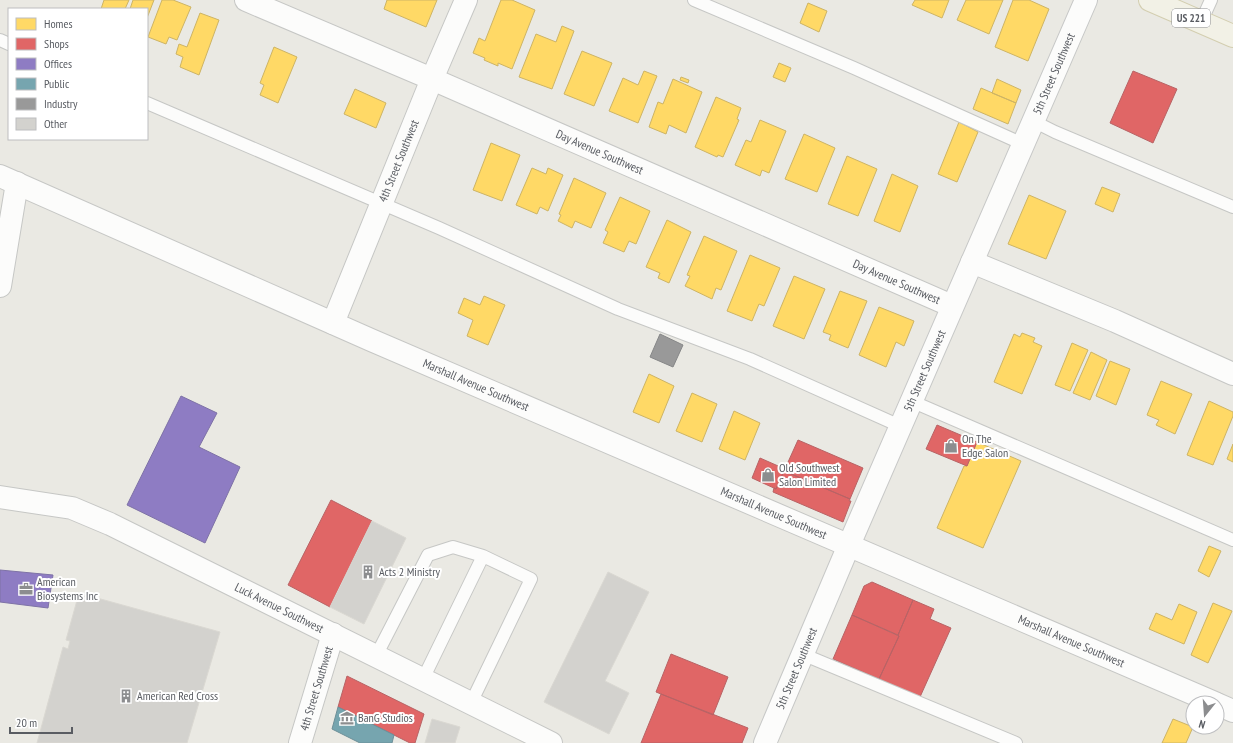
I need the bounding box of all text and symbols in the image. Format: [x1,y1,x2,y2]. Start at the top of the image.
legend [8,8,148,140]
road number: US 221 [1172,9,1210,27]
text: Homes [44,16,72,31]
street label: 5th Street Southwest [1029,30,1078,117]
text: Shops [44,36,69,51]
text: Offices [44,56,72,71]
text: Public [44,76,70,91]
text: Industry [44,96,78,111]
text: Other [44,116,68,131]
street label: 4th Street Southwest [375,117,422,204]
street label: Day Avenue Southwest [554,126,647,178]
street label: Day Avenue Southwest [851,256,943,307]
street label: 5th Street Southwest [900,327,949,414]
street label: Marshall Avenue Southwest [421,355,532,414]
place label: On The Edge Salon [962,431,1008,460]
shop icon: On The Edge Salon [943,438,959,454]
place label: Old Southwest Salon Limited [779,460,840,489]
shop icon: Old Southwest Salon Limited [760,467,776,483]
street label: Marshall Avenue Southwest [718,483,830,542]
building icon: Acts 2 Ministry [360,564,376,580]
place label: Acts 2 Ministry [379,564,440,579]
place label: American Biosystems Inc [37,574,99,603]
street label: Luck Avenue Southwest [233,579,327,636]
office icon: American Biosystems Inc [18,581,34,597]
street label: Marshall Avenue Southwest [1016,611,1128,670]
street label: 5th Street Southwest [772,624,820,711]
street label: 4th Street Southwest [296,644,336,732]
building icon: American Red Cross [118,688,134,704]
place label: American Red Cross [137,688,218,703]
north arrow [1185,695,1225,735]
scale bar [10,709,72,735]
museum icon: BanG Studios [339,710,355,726]
place label: BanG Studios [358,710,413,725]
text: 20 m [16,715,37,730]
text: N [1197,717,1207,732]

